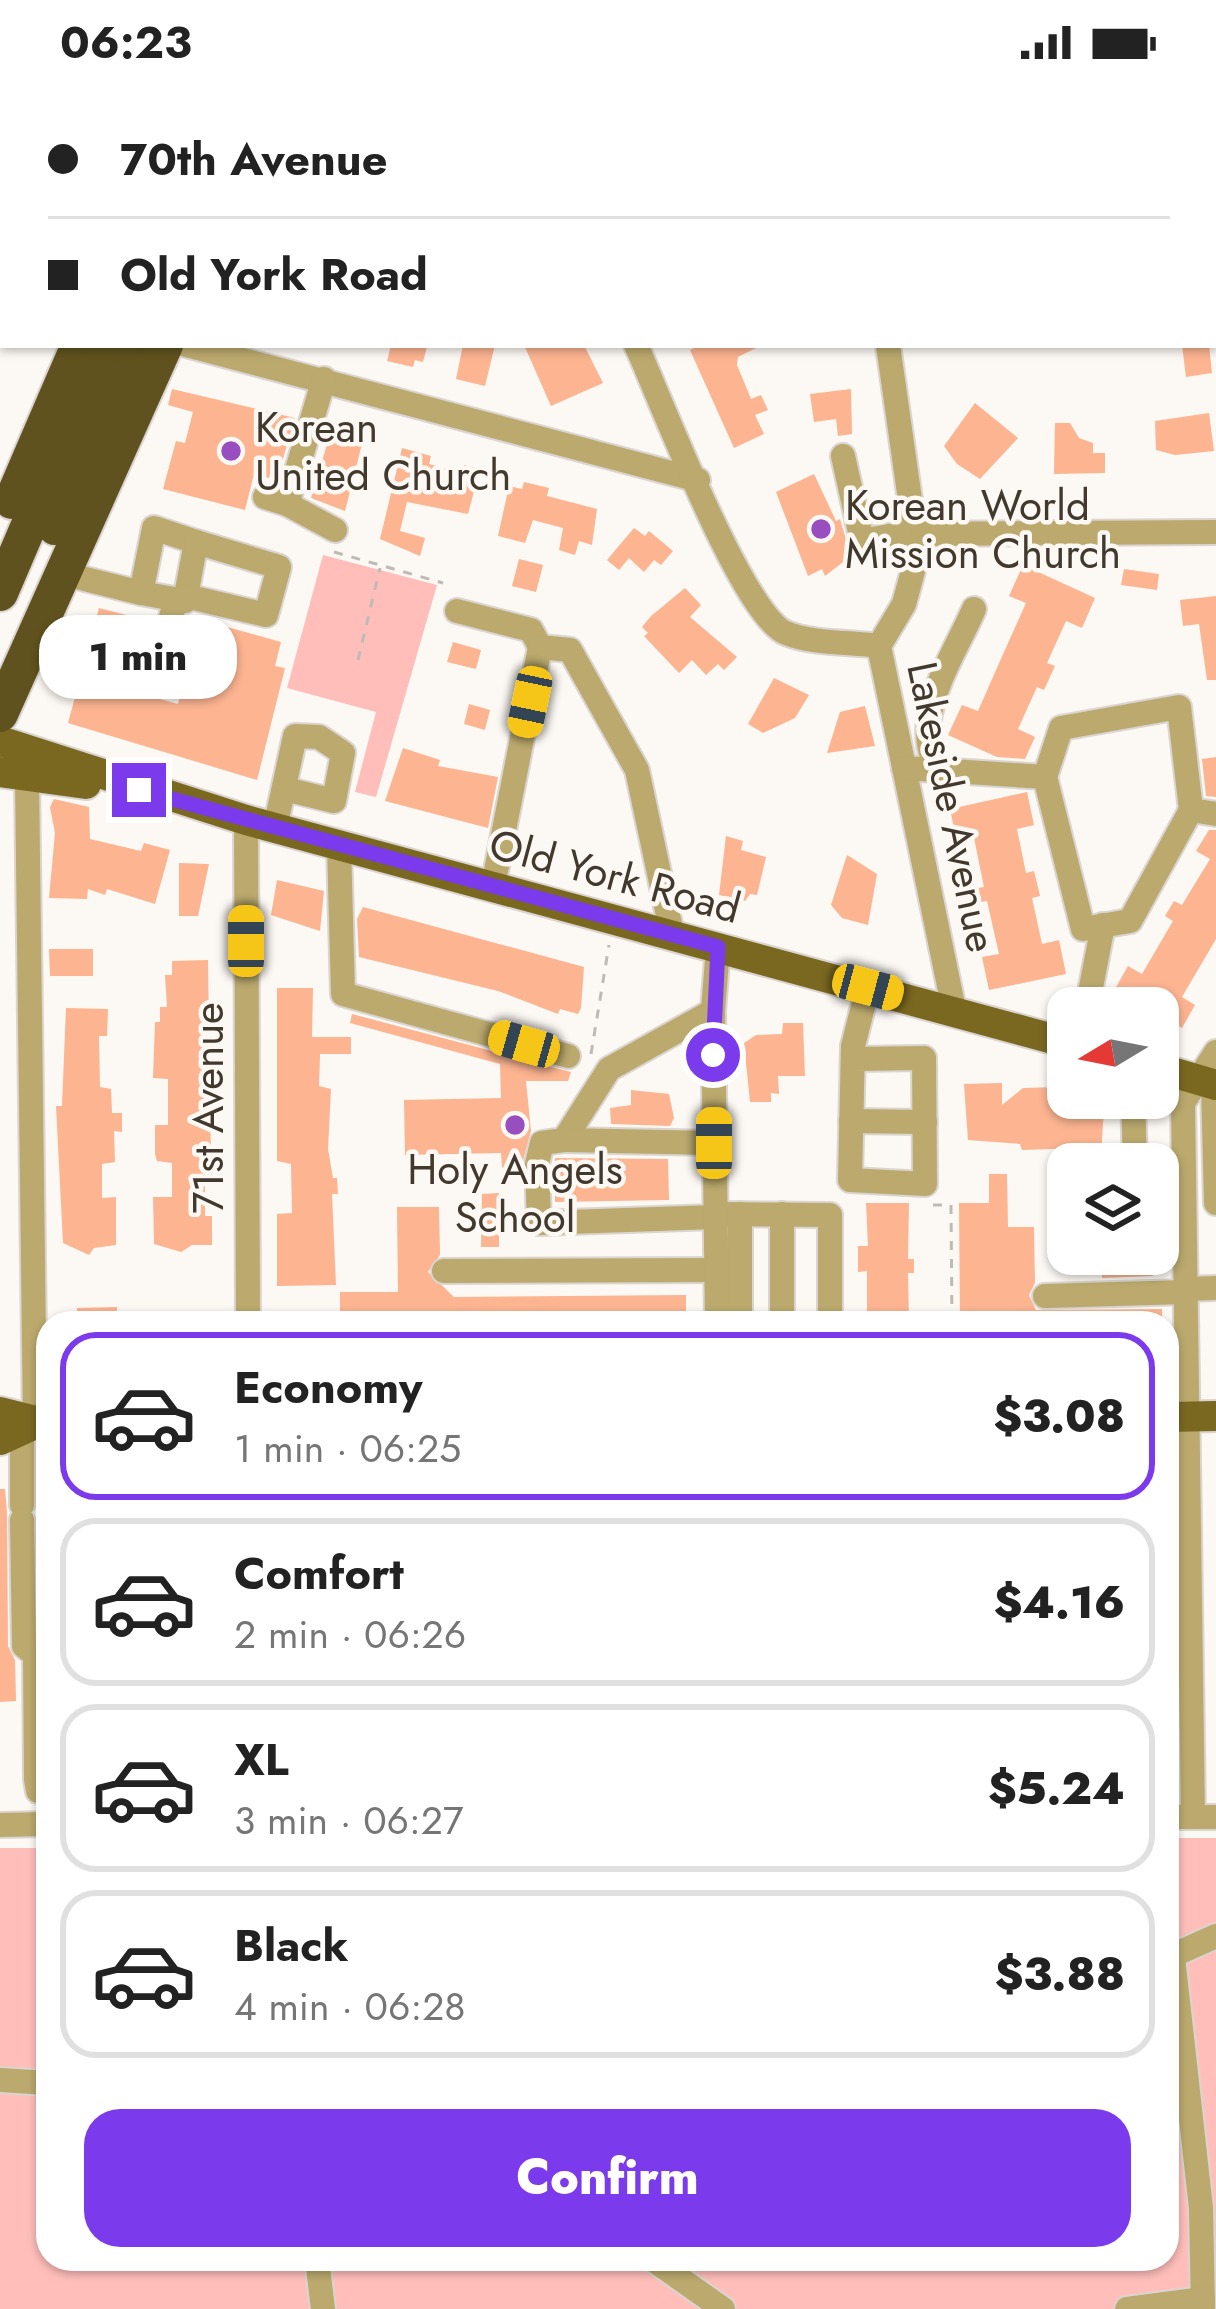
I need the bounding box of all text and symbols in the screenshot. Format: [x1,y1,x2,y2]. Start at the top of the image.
text: 06:23 [60,10,192,75]
text: 70th Avenue [120,127,388,192]
text: Old York Road [120,242,428,307]
place label: Korean United Church [255,397,511,506]
marker: Korean United Church [218,438,244,464]
place label: Korean World Mission Church [845,475,1121,584]
marker: Korean World Mission Church [808,516,834,542]
callout: 1 min [40,616,238,700]
text: 1 min [89,628,187,685]
street label: Lakeside Avenue [891,656,1013,958]
car [505,663,555,741]
route end [112,763,166,817]
street label: Old York Road [483,813,747,939]
car [228,905,264,977]
car [829,960,907,1014]
north arrow [1047,987,1179,1119]
map controls [1047,987,1179,1275]
street label: 71st Avenue [178,1002,239,1214]
car [484,1017,564,1071]
route start [686,1028,740,1082]
car [696,1107,732,1179]
marker: Holy Angels School [502,1112,528,1138]
place label: Holy Angels School [407,1139,623,1248]
button: layers [1047,1143,1179,1275]
text: Economy [234,1355,422,1420]
icon: car [90,1362,198,1470]
text: $3.08 [993,1384,1125,1449]
text: 1 min · 06:25 [234,1420,461,1477]
text: Comfort [234,1541,404,1606]
icon: car [90,1548,198,1656]
text: $4.16 [994,1570,1125,1635]
text: 2 min · 06:26 [234,1606,466,1663]
text: XL [234,1727,289,1792]
icon: car [90,1734,198,1842]
text: $5.24 [988,1756,1125,1821]
text: 3 min · 06:27 [234,1792,463,1849]
text: Black [234,1913,348,1978]
icon: car [90,1920,198,2028]
text: $3.88 [995,1942,1125,2007]
text: 4 min · 06:28 [234,1978,466,2035]
button: Confirm [84,2109,1131,2247]

